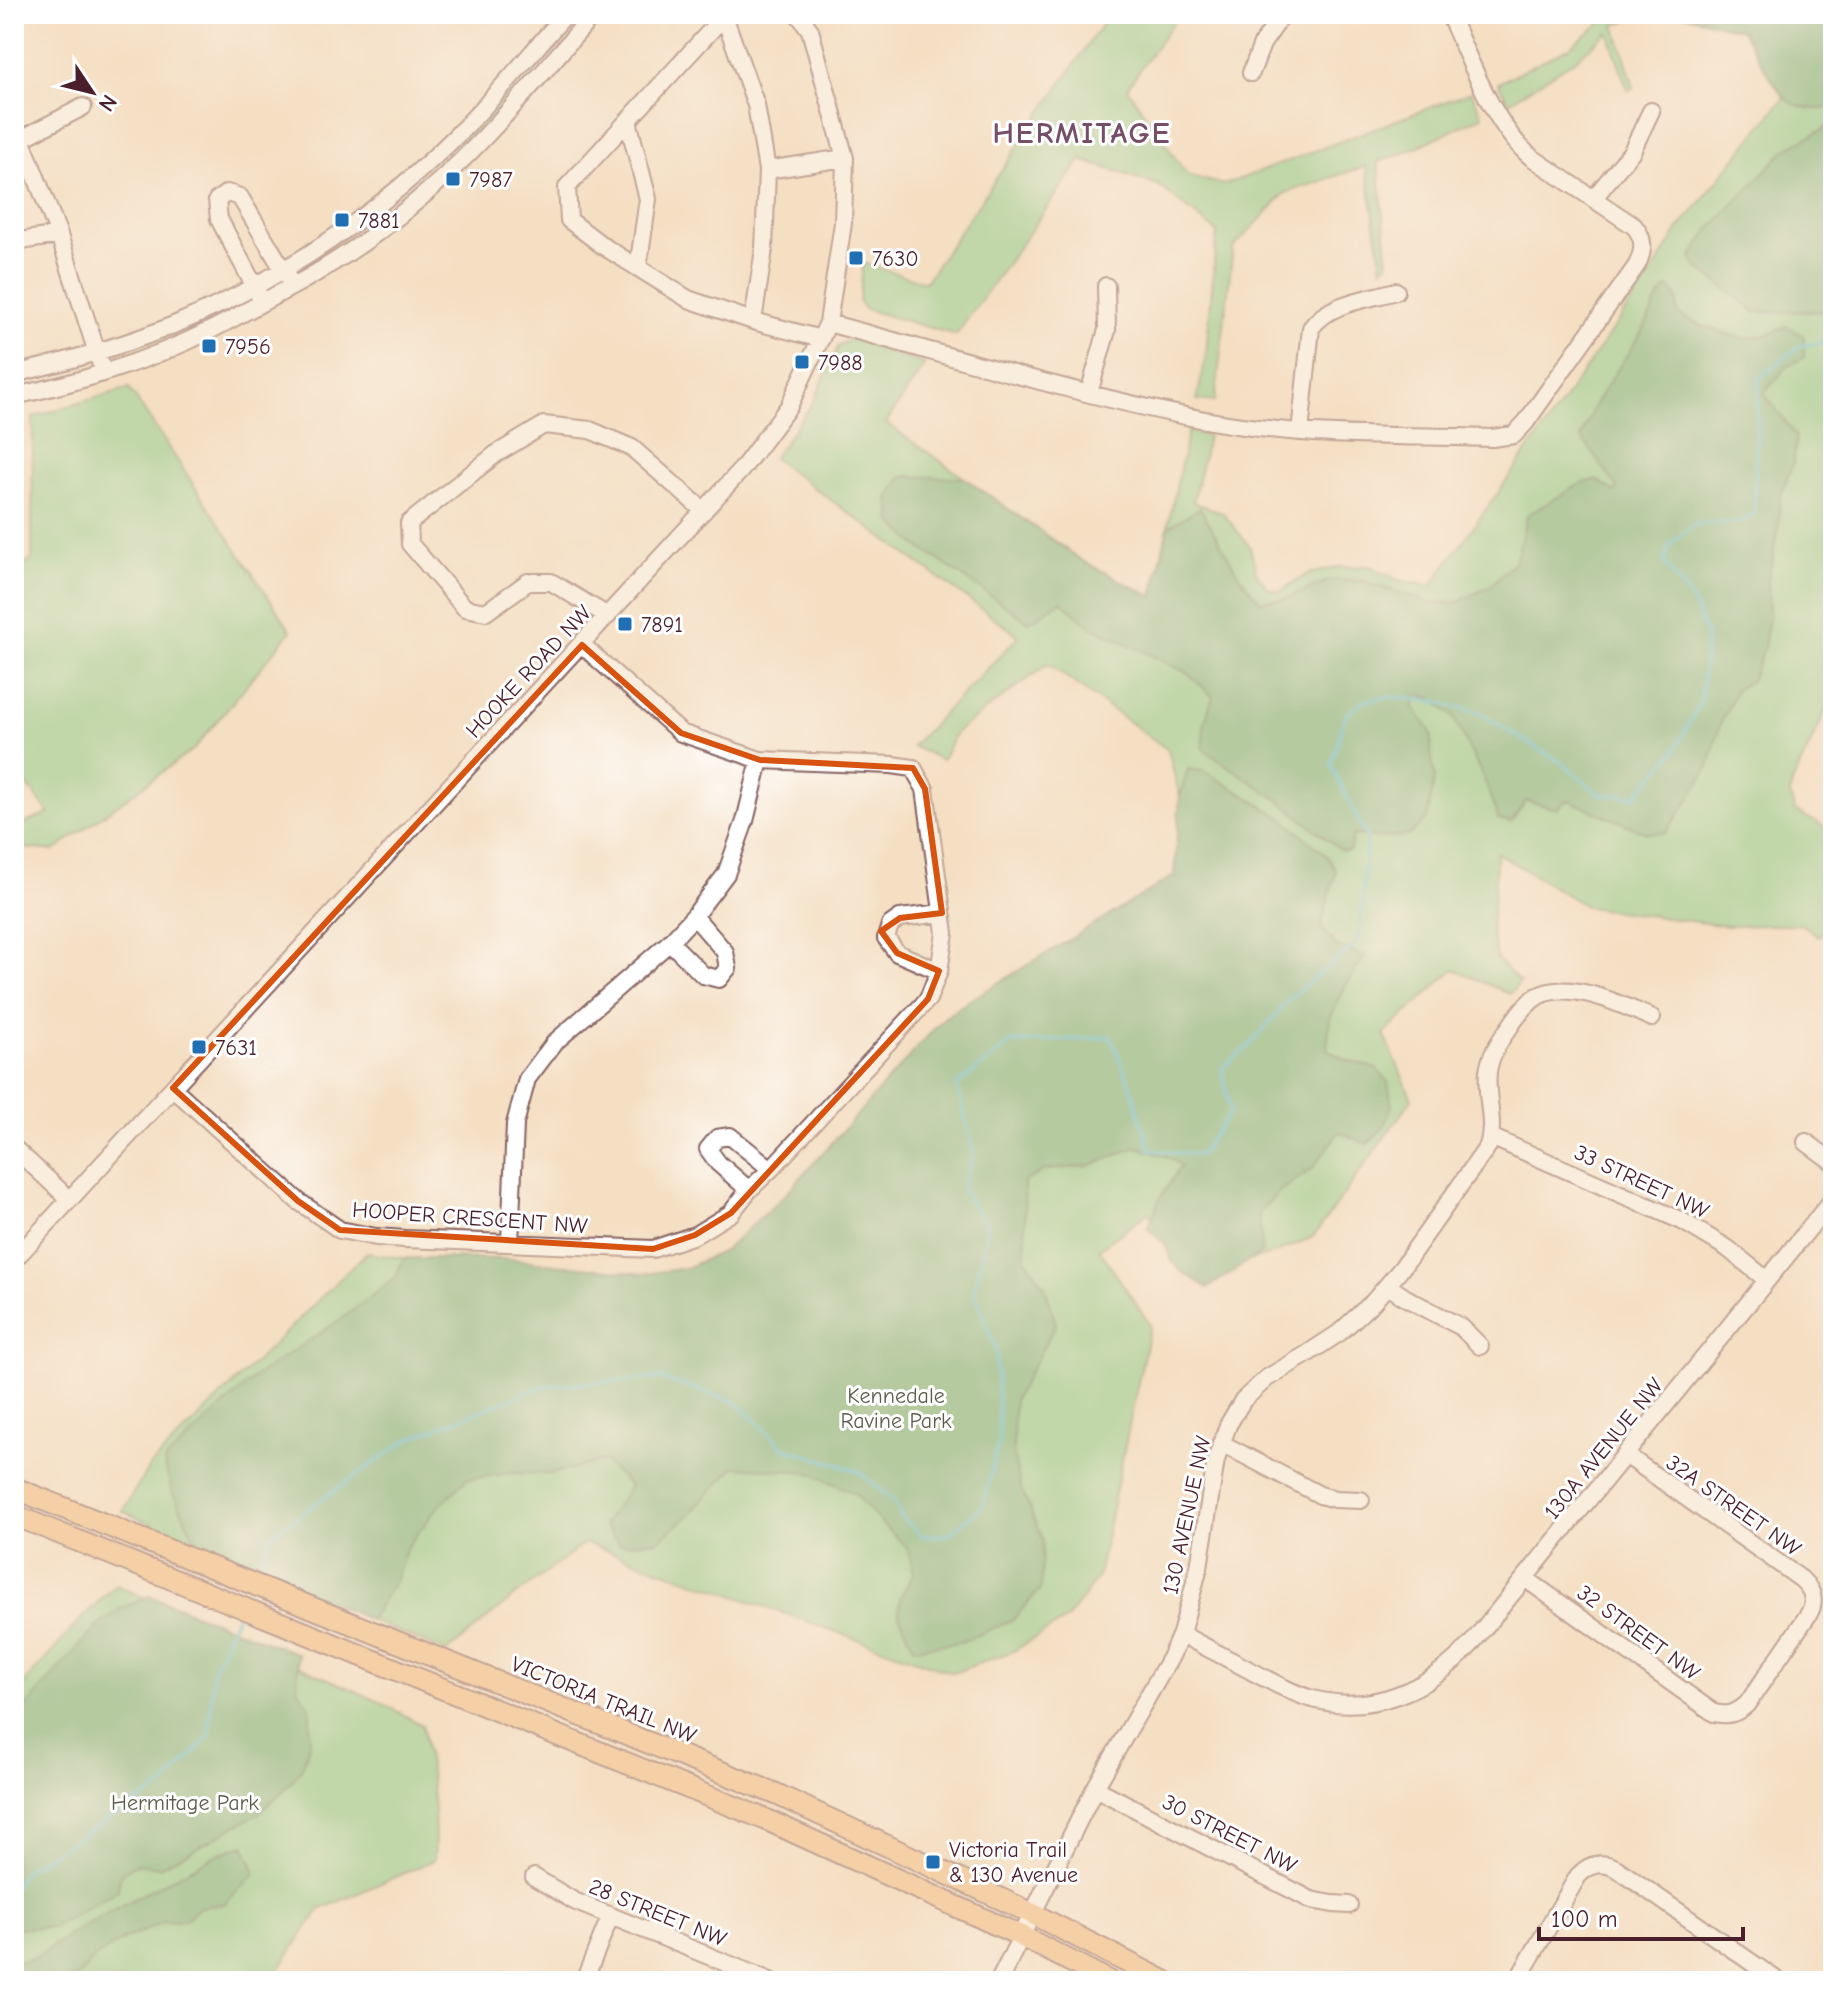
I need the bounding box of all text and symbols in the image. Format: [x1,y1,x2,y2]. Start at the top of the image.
north arrow [52,52,132,132]
text: N [93,90,122,116]
district label: HERMITAGE [992,116,1172,151]
place label: 7987 [469,167,513,193]
marker: 7987 [444,170,462,188]
place label: 7881 [358,208,400,234]
marker: 7881 [333,211,351,229]
place label: 7630 [872,246,919,272]
marker: 7630 [847,249,865,267]
place label: 7956 [225,334,271,360]
marker: 7956 [200,337,218,355]
place label: 7988 [818,350,863,376]
marker: 7988 [793,353,811,371]
street label: HOOKE ROAD NW [461,600,597,743]
place label: 7891 [641,612,683,638]
marker: 7891 [616,615,634,633]
place label: 7631 [215,1035,257,1061]
marker: 7631 [190,1038,208,1056]
street label: 33 STREET NW [1570,1139,1713,1224]
street label: HOOPER CRESCENT NW [351,1197,589,1239]
street label: 130A AVENUE NW [1539,1373,1669,1524]
park label: Kennedale Ravine Park [840,1383,952,1434]
street label: 130 AVENUE NW [1157,1434,1216,1597]
street label: 32A STREET NW [1661,1450,1806,1562]
street label: 32 STREET NW [1572,1579,1705,1686]
street label: VICTORIA TRAIL NW [507,1651,700,1749]
street label: 30 STREET NW [1158,1789,1301,1879]
park label: Hermitage Park [111,1790,259,1816]
place label: Victoria Trail & 130 Avenue [949,1837,1078,1888]
marker: Victoria Trail & 130 Avenue [924,1853,942,1871]
street label: 28 STREET NW [585,1874,730,1952]
scale bar [1539,1891,1743,1941]
text: 100 m [1551,1905,1618,1933]

